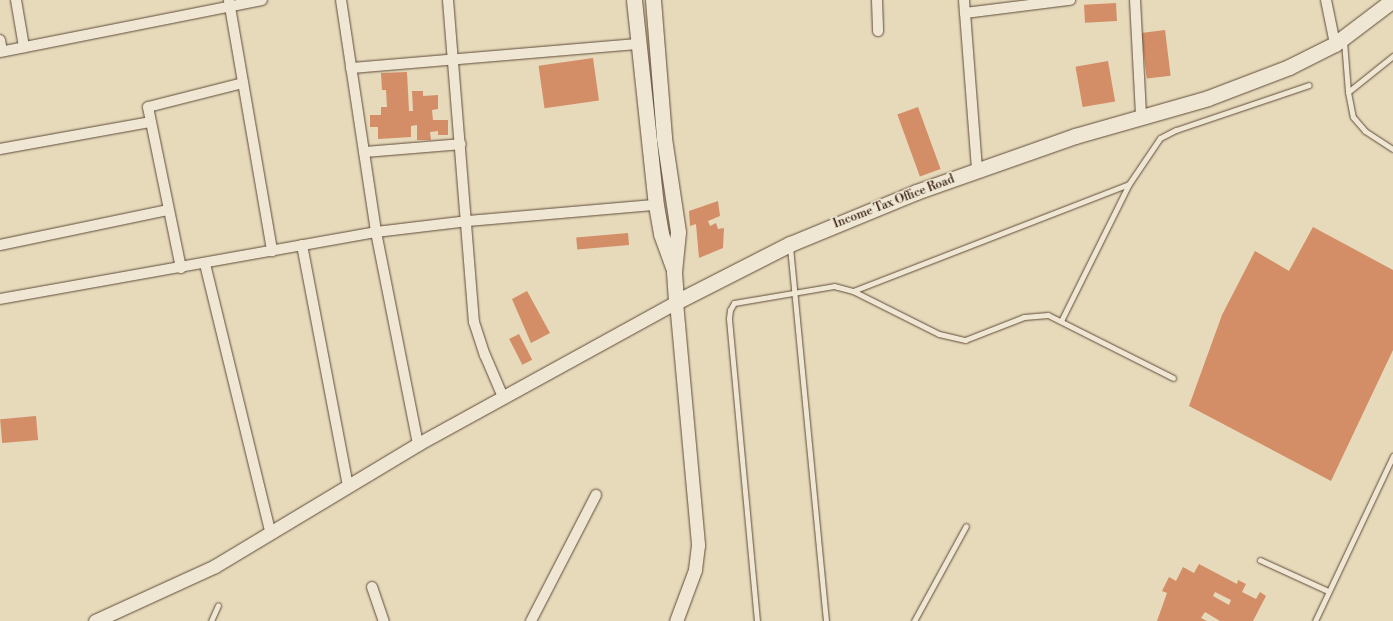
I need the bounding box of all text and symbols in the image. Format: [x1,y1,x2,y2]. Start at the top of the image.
street label: Income Tax Office Road [831,172,957,232]

